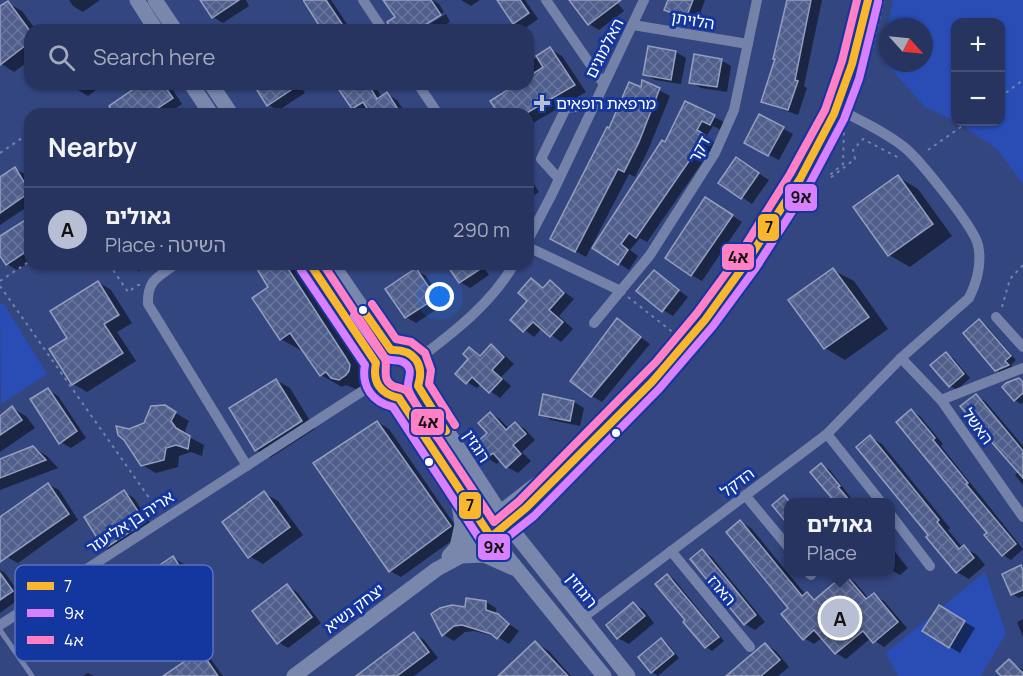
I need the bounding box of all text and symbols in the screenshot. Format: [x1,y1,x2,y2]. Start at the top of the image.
street label: הלויתן [670,6,716,34]
street label: האלמוגים [580,14,628,82]
north arrow [879,18,933,72]
map controls [951,18,1005,126]
button: + [951,18,1005,72]
search box [24,24,534,90]
icon: search [45,41,78,74]
text: Search here [93,42,215,72]
button: − [951,72,1005,126]
place label: מרפאת רופאים [556,92,656,114]
marker: מרפאת רופאים [533,94,551,112]
text: Nearby [48,129,137,165]
street label: דקר [683,132,715,166]
line badge: 9א [784,183,818,212]
text: 9א [791,186,812,208]
text: גאולים [105,201,171,231]
line badge: 7 [757,213,780,242]
text: A [61,216,74,243]
text: 290 m [453,216,510,243]
text: 7 [765,216,773,238]
text: Place · השיטה [105,231,226,258]
line badge: 4א [721,243,755,271]
text: 4א [728,246,748,268]
your location [425,282,454,311]
unlabelled marker [357,304,369,316]
street label: האשל [957,403,999,449]
line badge: 4א [410,408,445,436]
text: 4א [418,411,438,433]
street label: רוגזין [458,426,496,466]
unlabelled marker [610,427,622,439]
unlabelled marker [423,456,435,468]
street label: הדקל [716,462,758,502]
street label: אריה בן אליעזר [82,486,178,558]
line badge: 7 [458,491,482,520]
text: 7 [466,494,474,516]
popup [784,498,895,576]
text: גאולים [807,509,872,539]
line badge: 9א [477,533,511,561]
text: 9א [484,536,505,558]
text: Place [807,539,857,566]
legend [15,565,213,661]
street label: רוגוזין [561,568,603,612]
street label: הארז [703,570,741,610]
text: 7 [64,575,72,597]
street label: יצחק נשיא [319,578,389,638]
pin: A [820,596,860,640]
text: 9א [64,602,84,624]
text: 4א [64,629,84,651]

